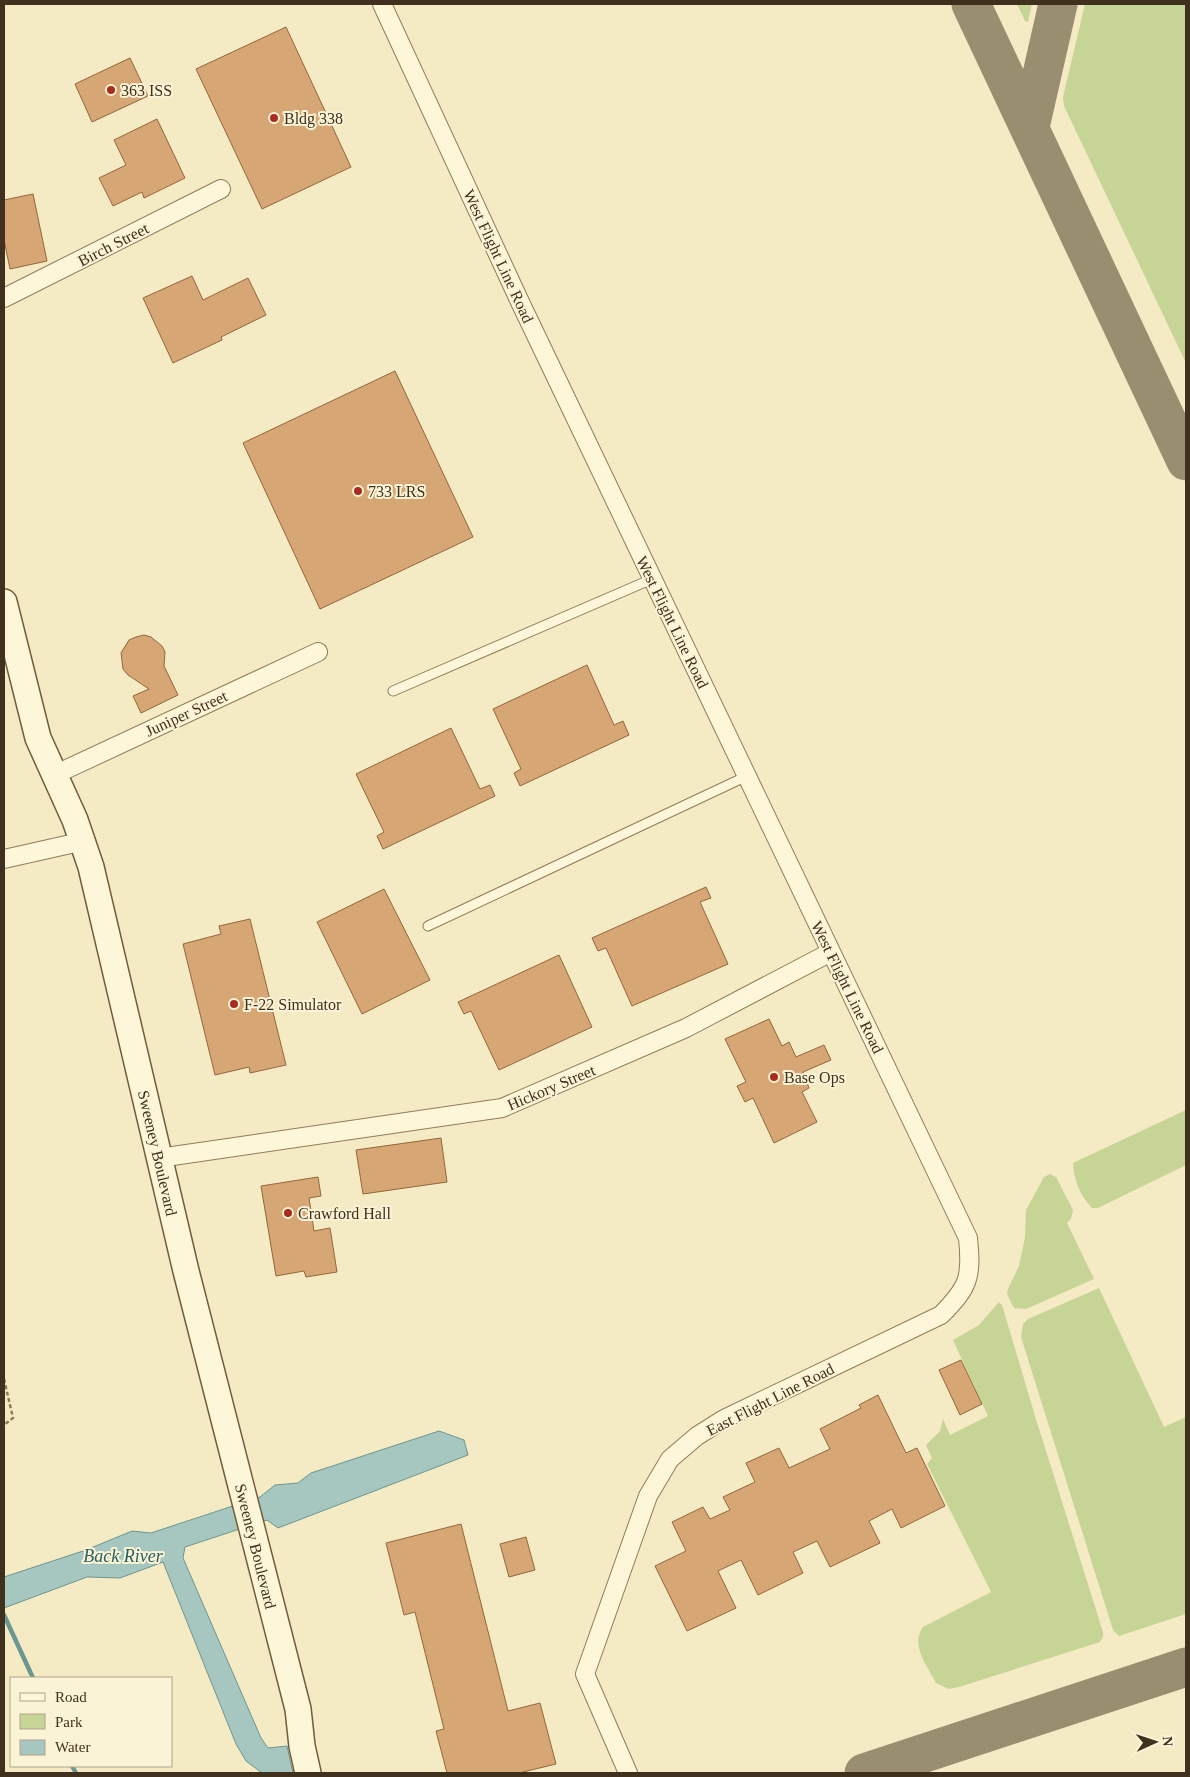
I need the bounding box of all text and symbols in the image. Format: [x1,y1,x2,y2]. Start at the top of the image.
place label: 363 ISS [121,82,172,99]
marker: 363 ISS [105,84,117,96]
place label: Bldg 338 [284,110,343,128]
marker: Bldg 338 [268,112,280,124]
street label: West Flight Line Road [459,187,537,326]
street label: Birch Street [75,219,152,269]
place label: 733 LRS [368,483,425,500]
marker: 733 LRS [352,485,364,497]
street label: West Flight Line Road [632,553,712,692]
street label: Juniper Street [143,687,231,741]
street label: West Flight Line Road [807,918,887,1057]
place label: F-22 Simulator [244,996,342,1013]
marker: F-22 Simulator [228,998,240,1010]
street label: Hickory Street [505,1061,599,1115]
place label: Base Ops [784,1069,845,1087]
marker: Base Ops [768,1071,780,1083]
street label: Sweeney Boulevard [134,1089,180,1218]
place label: Crawford Hall [298,1205,391,1222]
marker: Crawford Hall [282,1207,294,1219]
street label: East Flight Line Road [704,1360,837,1440]
street label: Sweeney Boulevard [231,1482,279,1611]
water label: Back River [83,1546,164,1566]
legend [10,1677,172,1767]
text: Road [55,1689,87,1705]
text: Park [55,1714,83,1730]
north arrow [1130,1717,1180,1767]
text: N [1160,1736,1175,1747]
text: Water [55,1739,90,1755]

